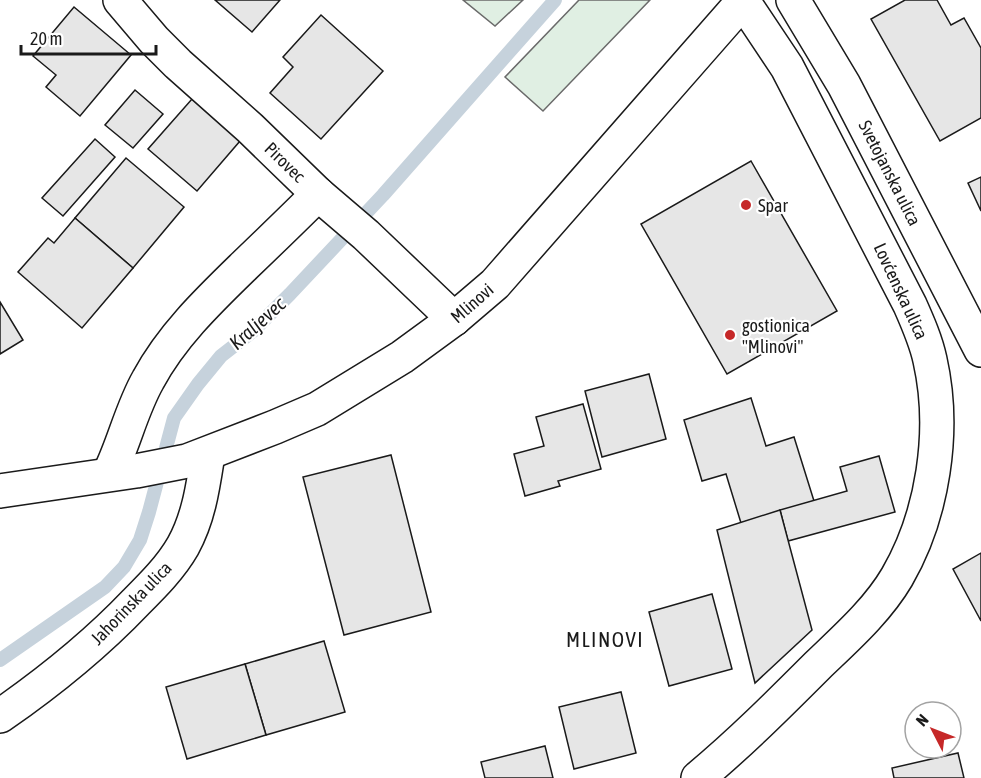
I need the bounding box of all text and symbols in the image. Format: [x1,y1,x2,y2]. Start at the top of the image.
scale bar [21,18,156,56]
text: 20 m [30,28,62,49]
street label: Svetojanska ulica [854,117,926,229]
street label: Pirovec [260,138,310,187]
place label: Spar [758,195,788,216]
marker: Spar [739,198,753,212]
street label: Lovćenska ulica [870,240,932,342]
street label: Mlinovi [446,279,498,327]
water label: Kraljevec [224,292,290,354]
place label: gostionica "Mlinovi" [742,315,810,357]
marker: gostionica "Mlinovi" [723,328,737,342]
street label: Jahorinska ulica [86,557,176,649]
district label: MLINOVI [566,627,644,651]
north arrow [903,700,963,760]
text: N [912,710,932,729]

